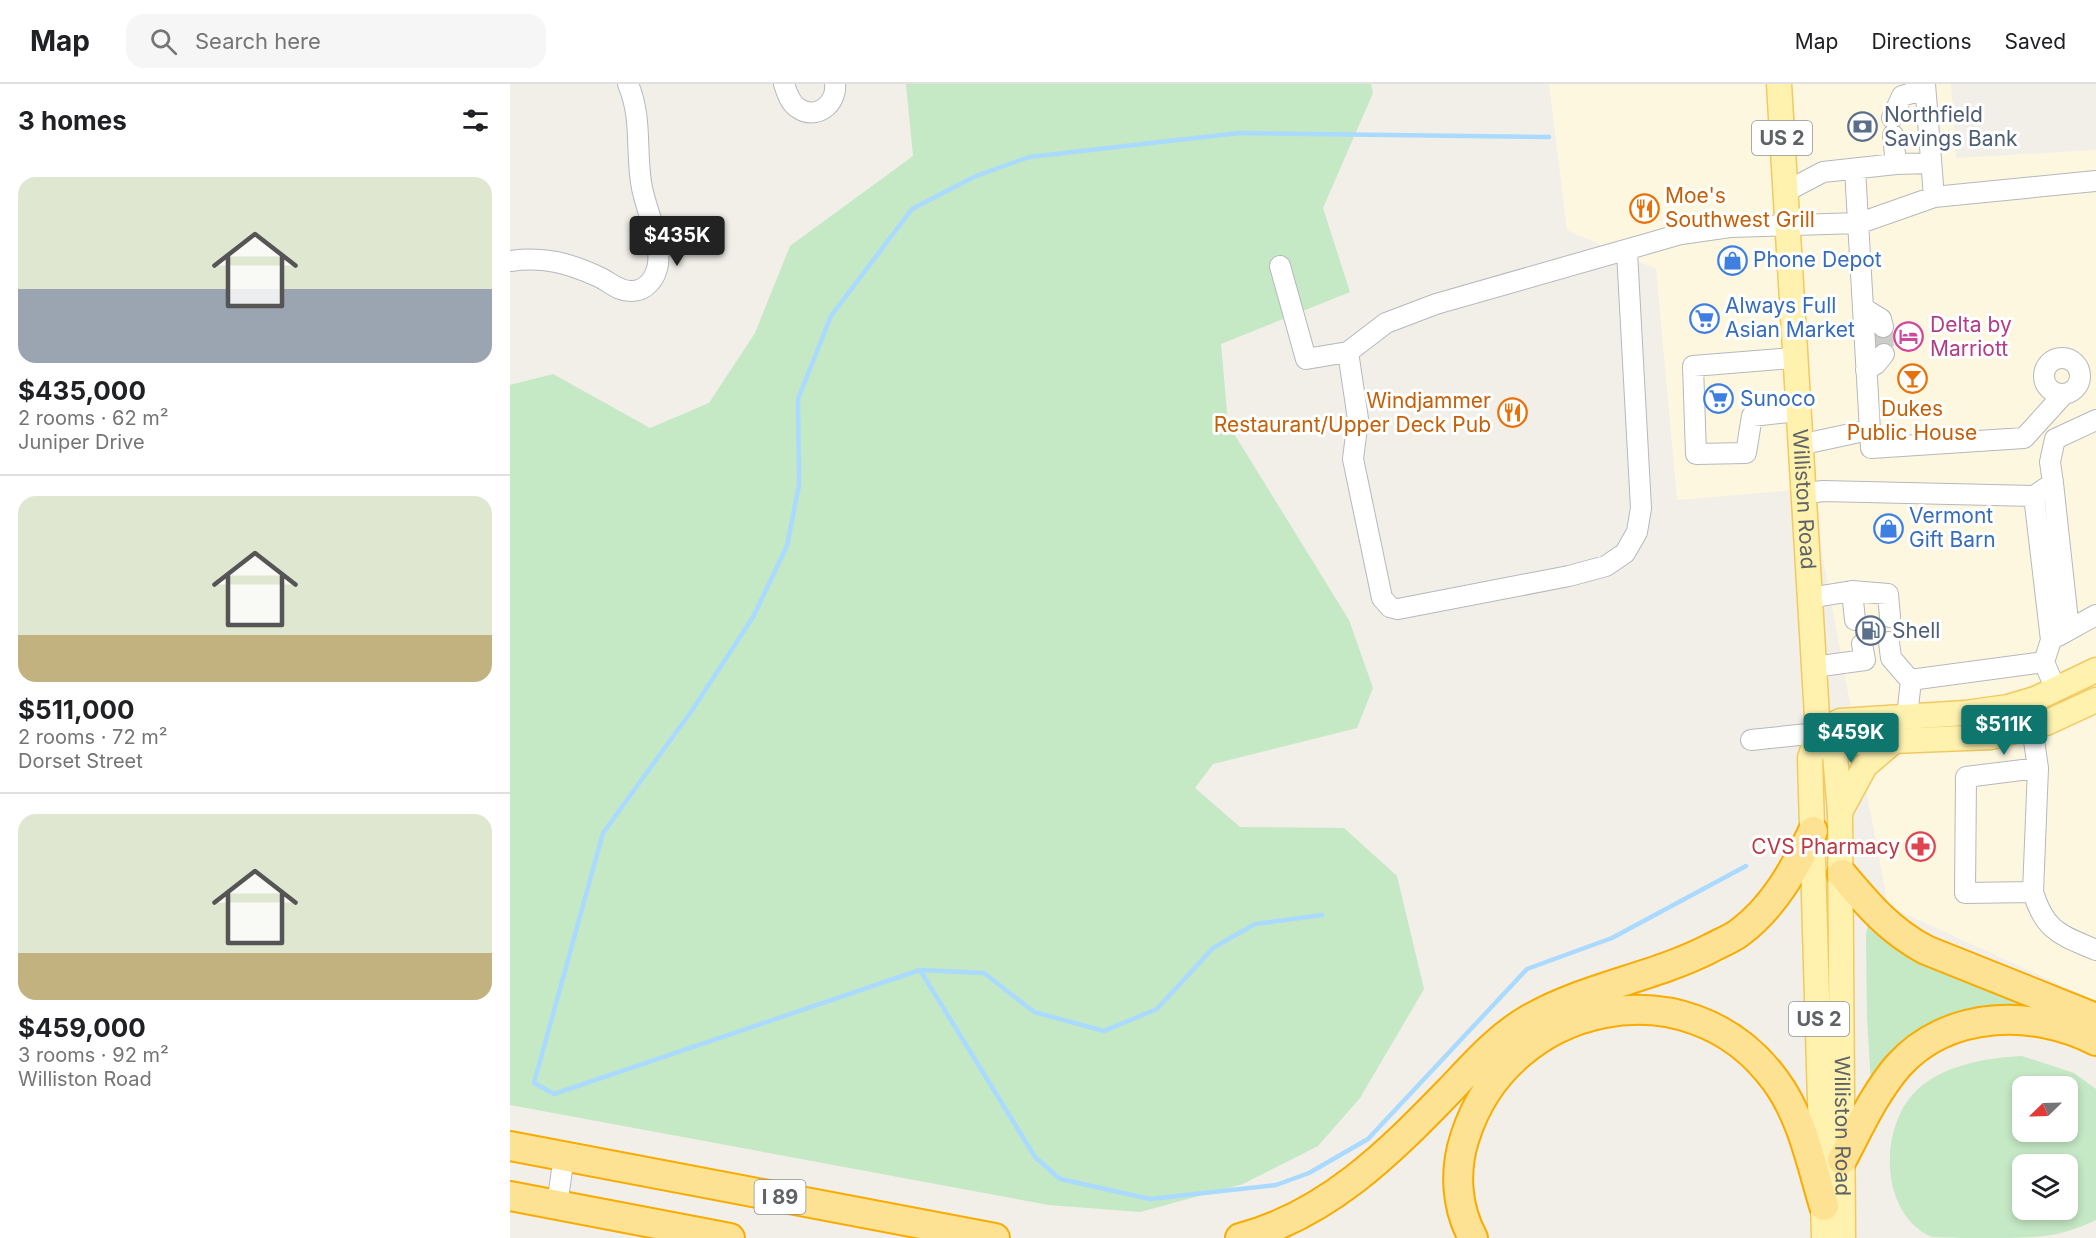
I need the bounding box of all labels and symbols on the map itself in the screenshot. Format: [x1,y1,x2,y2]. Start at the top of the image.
place label: Northfield Savings Bank [1884,102,2018,151]
bank icon: Northfield Savings Bank [1847,111,1879,143]
road number: US 2 [1752,121,1812,155]
place label: Moe's Southwest Grill [1665,183,1815,232]
restaurant icon: Moe's Southwest Grill [1628,192,1660,224]
pin: $435K [635,216,719,267]
shop icon: Phone Depot [1716,244,1748,276]
place label: Phone Depot [1753,247,1882,272]
place label: Always Full Asian Market [1725,293,1855,342]
supermarket icon: Always Full Asian Market [1688,302,1720,334]
place label: Delta by Marriott [1930,312,2012,361]
hotel icon: Delta by Marriott [1893,321,1925,353]
bar icon: Dukes Public House [1896,362,1928,394]
supermarket icon: Sunoco [1703,383,1735,415]
place label: Sunoco [1740,386,1815,411]
place label: Windjammer Restaurant/Upper Deck Pub [1214,388,1491,437]
place label: Dukes Public House [1847,396,1977,445]
restaurant icon: Windjammer Restaurant/Upper Deck Pub [1496,397,1528,429]
street label: Williston Road [1788,428,1821,570]
place label: Vermont Gift Barn [1909,503,1996,552]
shop icon: Vermont Gift Barn [1872,512,1904,544]
fuel station icon: Shell [1855,615,1887,647]
place label: Shell [1892,618,1940,643]
pin: $511K [1962,705,2046,756]
pin: $459K [1809,713,1893,764]
pharmacy icon: CVS Pharmacy [1905,831,1937,863]
place label: CVS Pharmacy [1751,834,1900,859]
road number: US 2 [1789,1002,1849,1036]
street label: Williston Road [1830,1056,1856,1196]
north arrow [2012,1076,2078,1142]
road number: I 89 [754,1180,806,1214]

